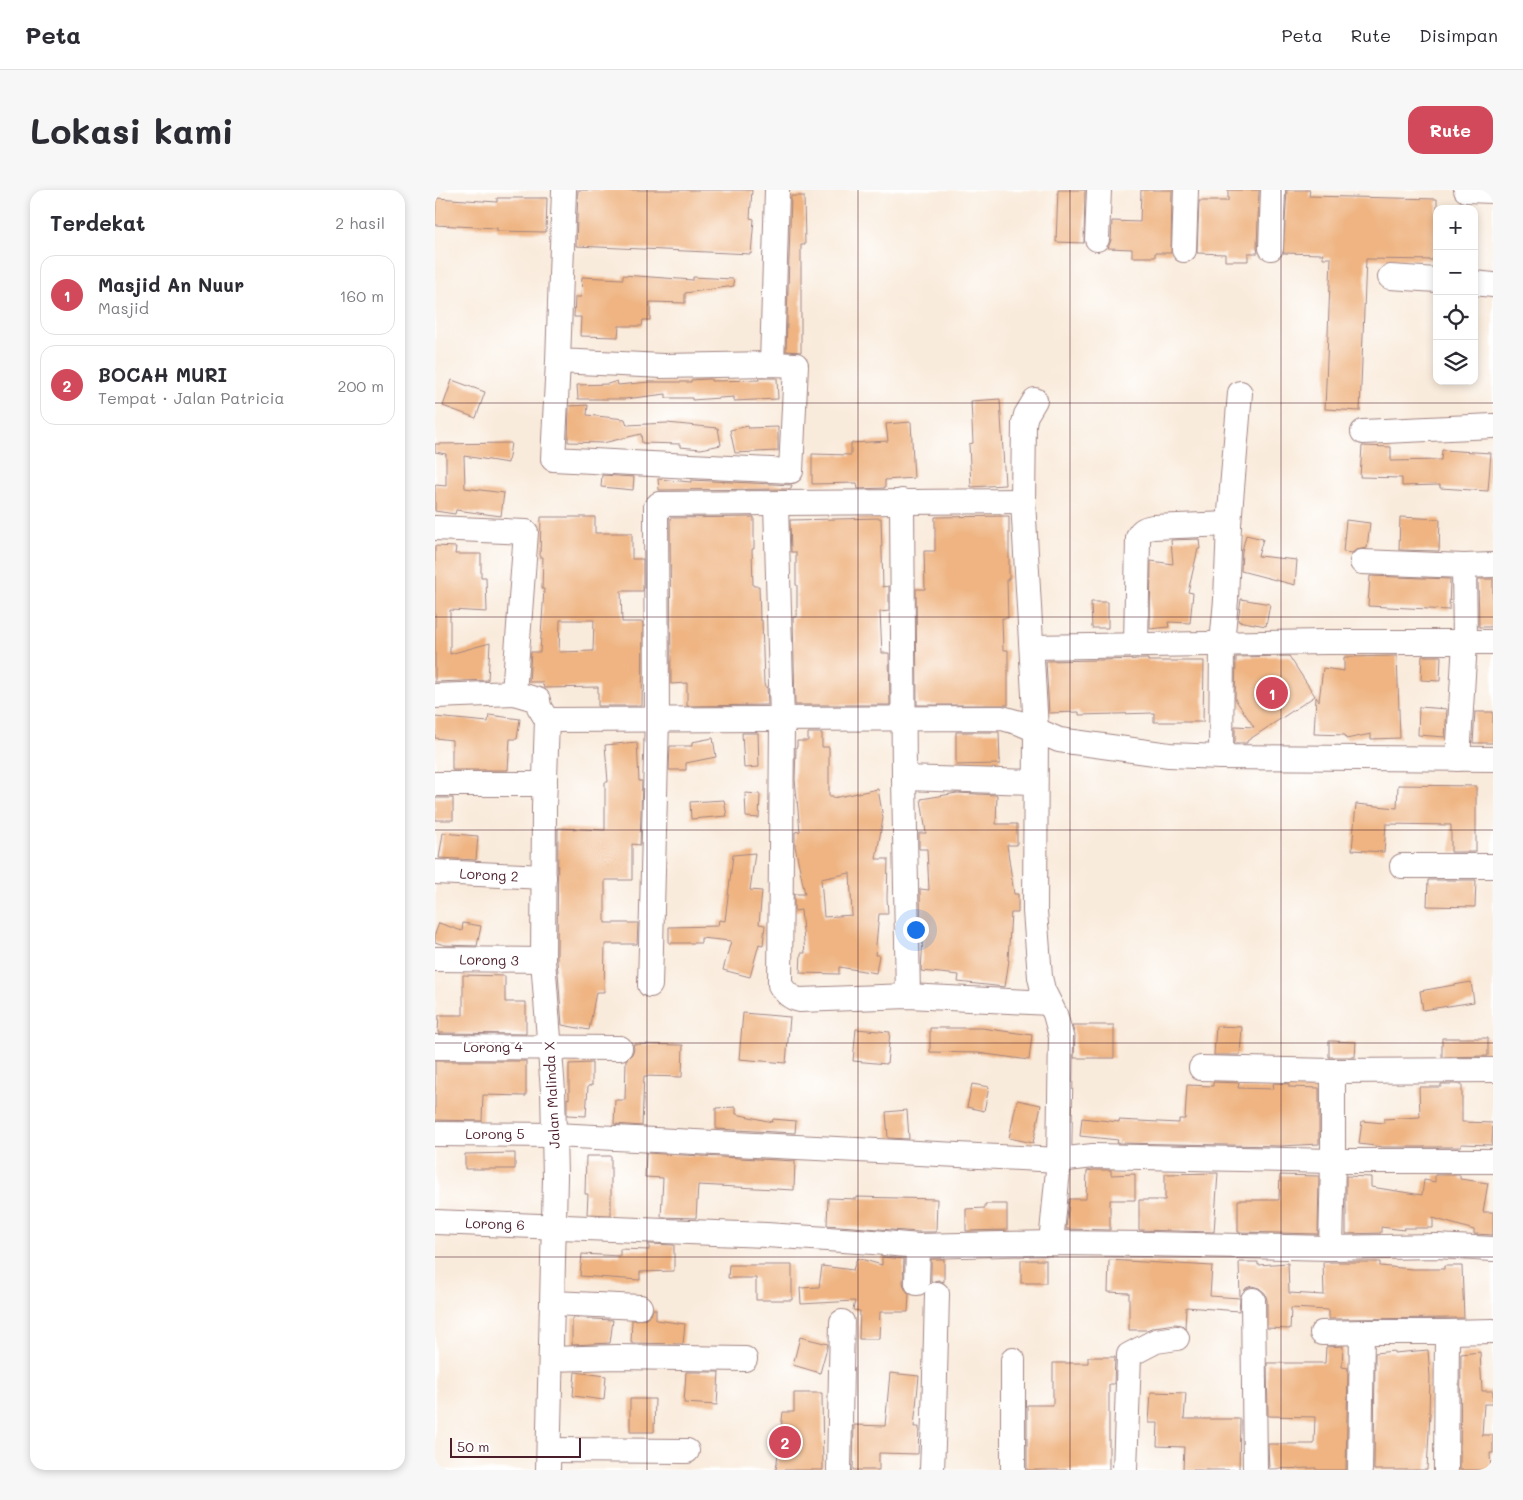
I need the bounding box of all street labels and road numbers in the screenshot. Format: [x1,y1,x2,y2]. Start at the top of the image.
street label: Lorong 2 [459,863,519,886]
street label: Lorong 3 [459,949,519,970]
street label: Lorong 4 [463,1037,524,1056]
street label: Jalan Malinda X [539,1041,564,1149]
street label: Lorong 5 [465,1124,525,1143]
street label: Lorong 6 [465,1213,525,1234]

